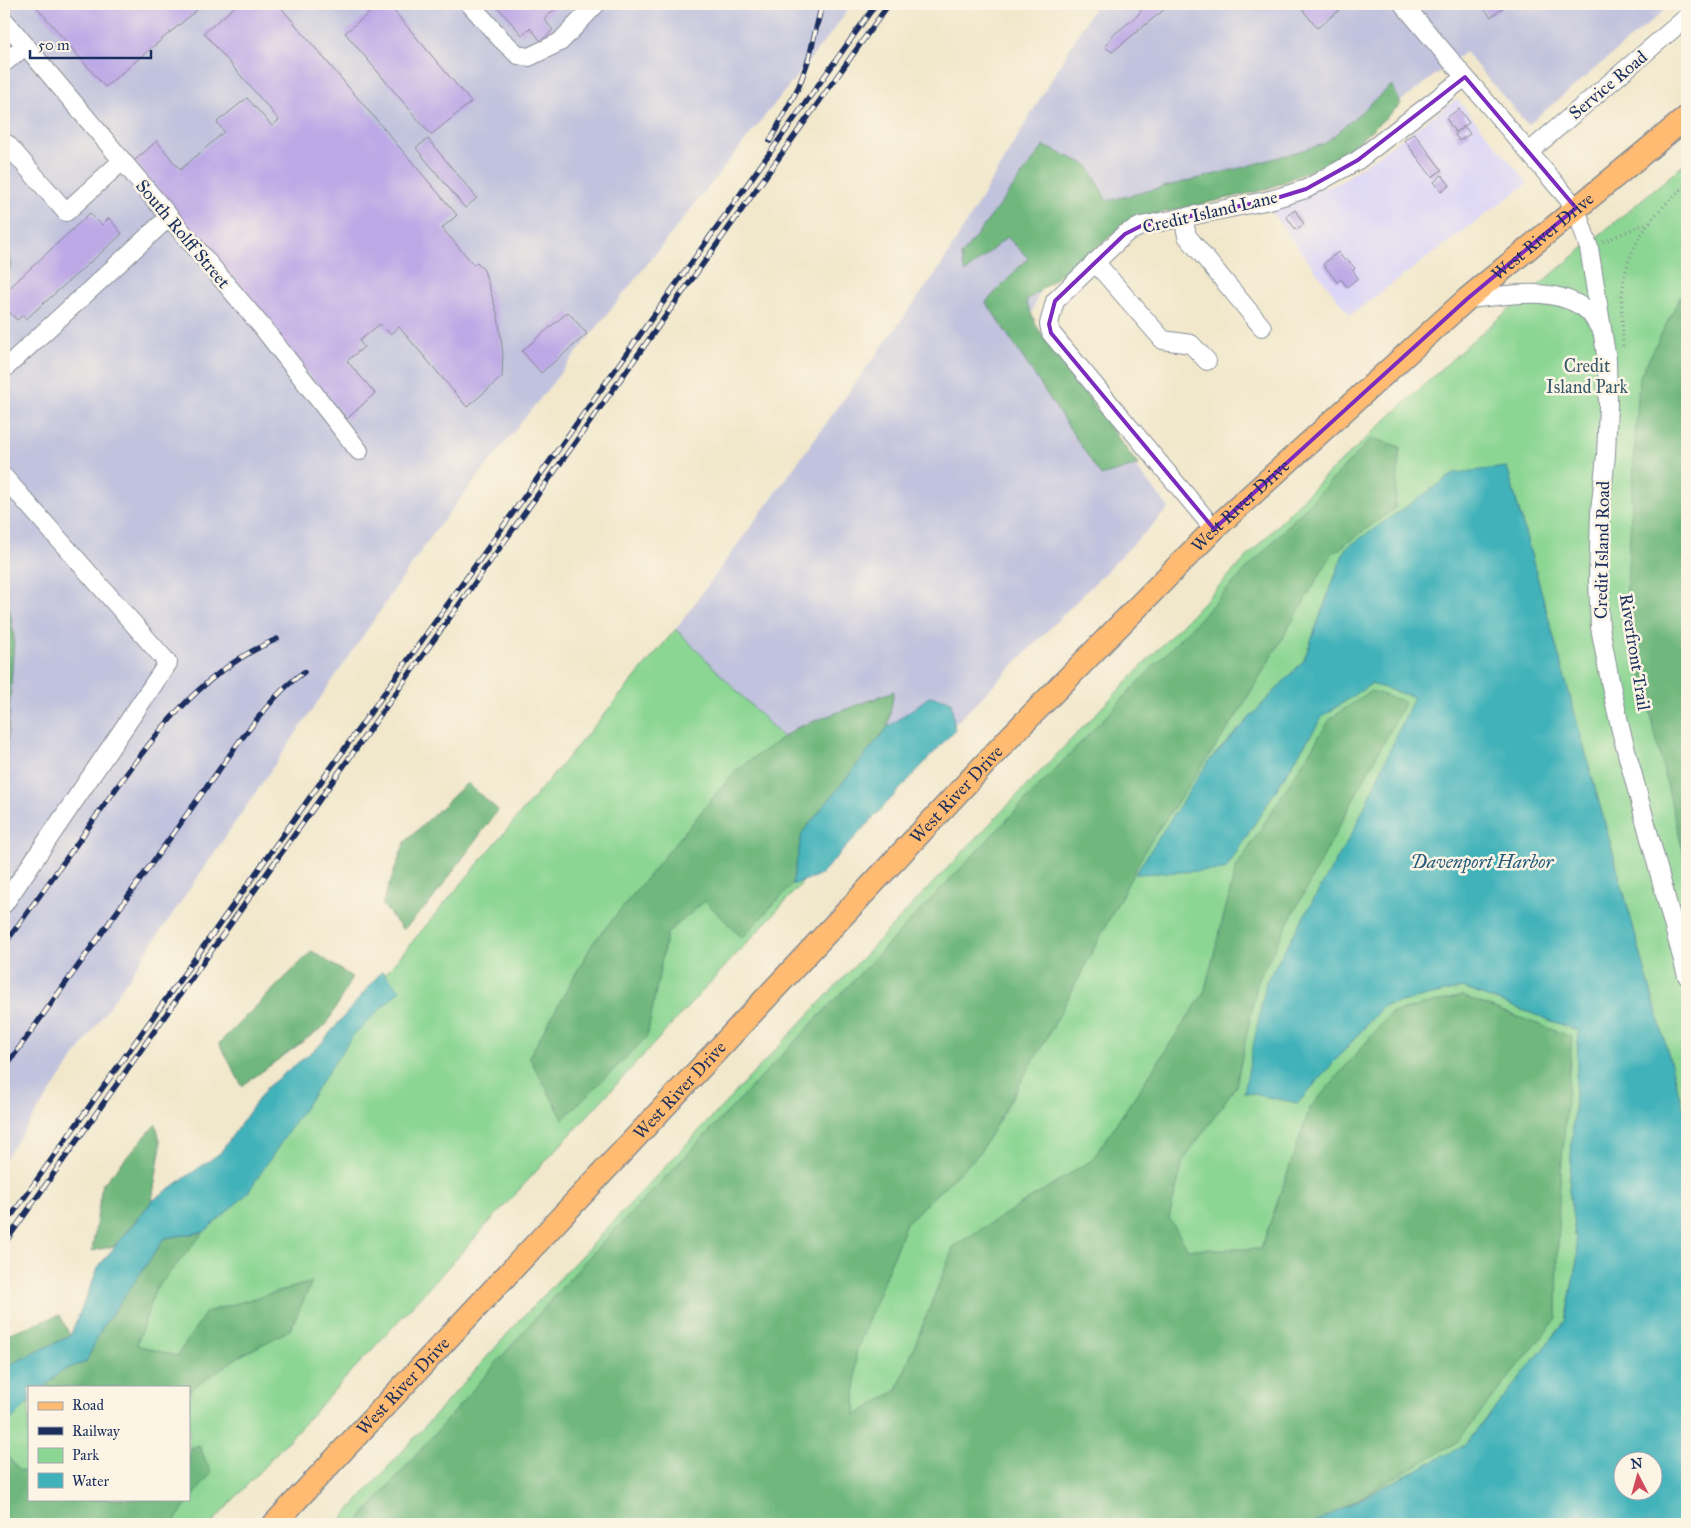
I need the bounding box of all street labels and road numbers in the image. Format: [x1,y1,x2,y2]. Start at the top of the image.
street label: Service Road [1564,46,1652,124]
street label: South Rolff Street [131,175,235,293]
street label: Credit Island Lane [1140,186,1280,238]
street label: West River Drive [1487,188,1598,285]
street label: West River Drive [1187,455,1294,557]
street label: Credit Island Road [1590,481,1614,619]
street label: Riverfront Trail [1615,592,1655,712]
street label: West River Drive [905,741,1008,848]
street label: West River Drive [629,1037,731,1144]
street label: West River Drive [352,1332,454,1440]

